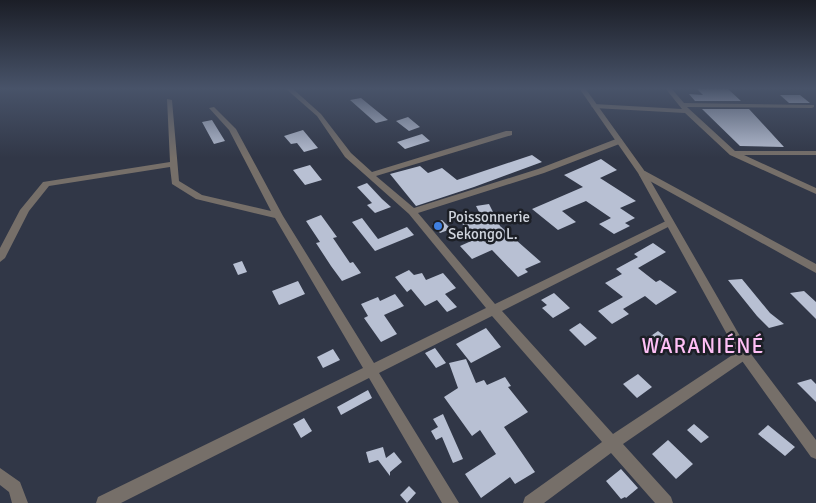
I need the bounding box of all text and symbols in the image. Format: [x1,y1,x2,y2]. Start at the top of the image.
place label: Poissonnerie Sekongo L. [448,208,530,243]
marker: Poissonnerie Sekongo L. [432,220,444,232]
district label: WARANIÉNÉ [641,333,765,359]

